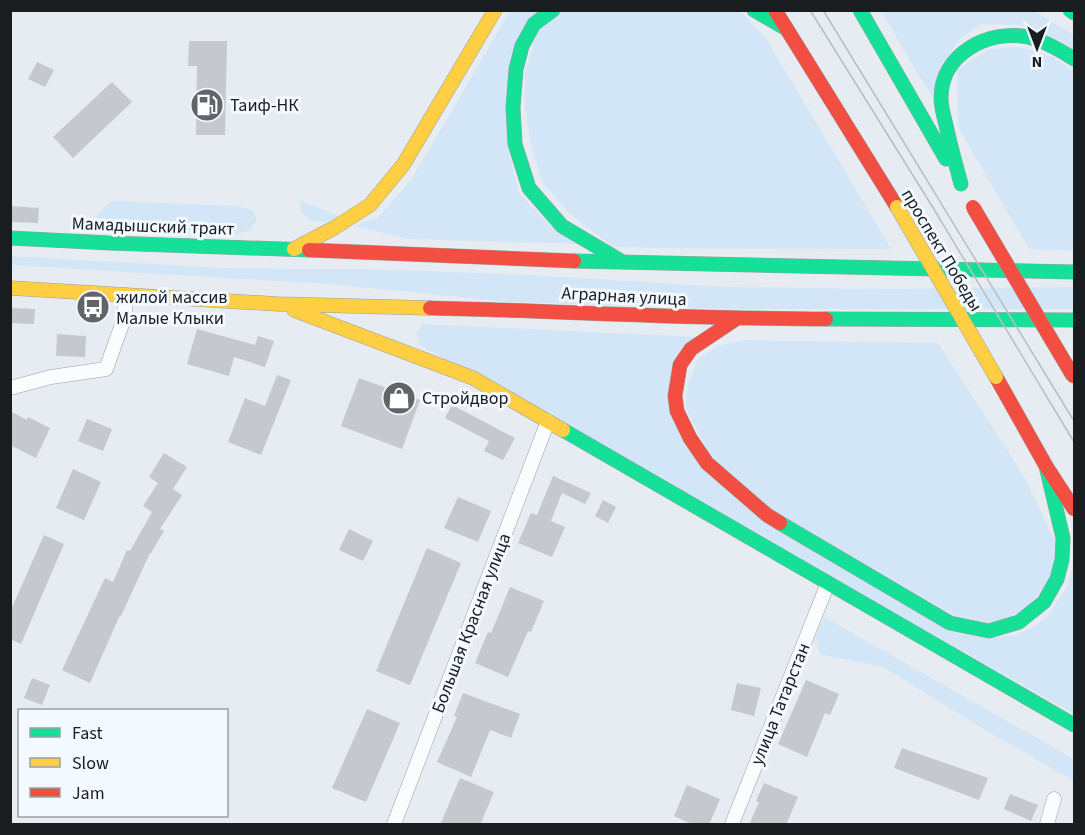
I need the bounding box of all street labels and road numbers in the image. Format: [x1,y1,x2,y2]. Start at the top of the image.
street label: проспект Победы [895,184,988,316]
street label: Мамадышский тракт [71,211,235,242]
street label: Аграрная улица [561,281,687,312]
street label: Большая Красная улица [426,530,517,717]
street label: улица Татарстан [745,639,816,769]

